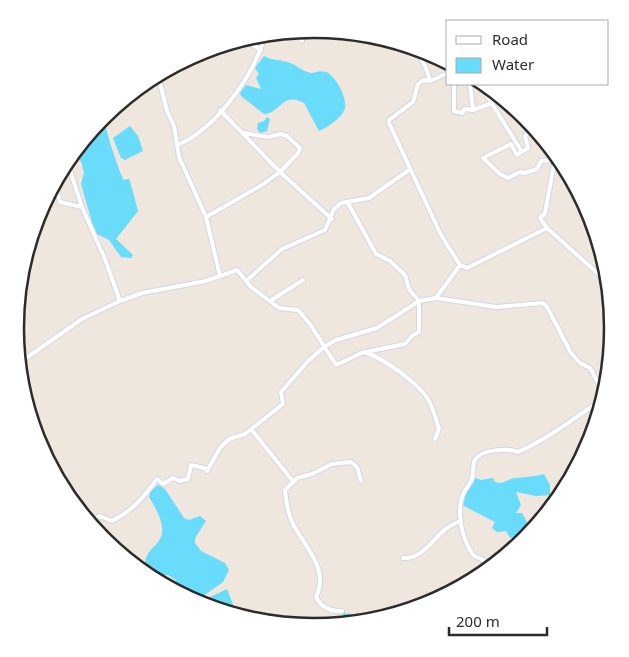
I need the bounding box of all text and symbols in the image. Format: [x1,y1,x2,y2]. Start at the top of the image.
legend [446,20,609,85]
text: Road [492,29,528,49]
text: Water [492,54,534,74]
scale bar [449,604,546,636]
text: 200 m [456,611,500,631]

